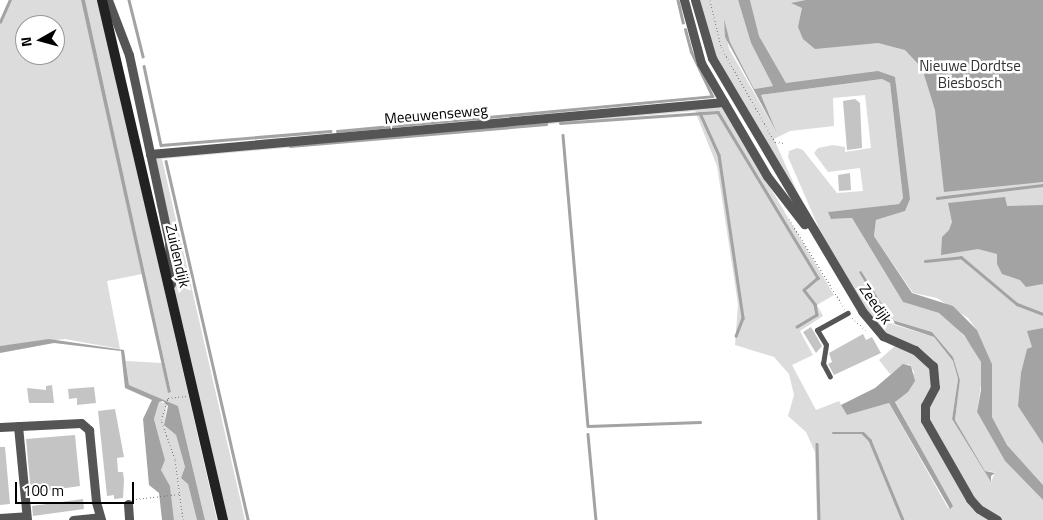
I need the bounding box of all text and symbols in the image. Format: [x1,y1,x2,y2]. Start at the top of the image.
north arrow [15,15,65,65]
text: N [15,36,37,48]
park label: Nieuwe Dordtse Biesbosch [919,56,1021,91]
street label: Meeuwenseweg [384,101,488,127]
street label: Zuidendijk [162,223,194,289]
street label: Zeedijk [856,281,896,327]
scale bar [18,472,136,504]
text: 100 m [23,479,64,502]

